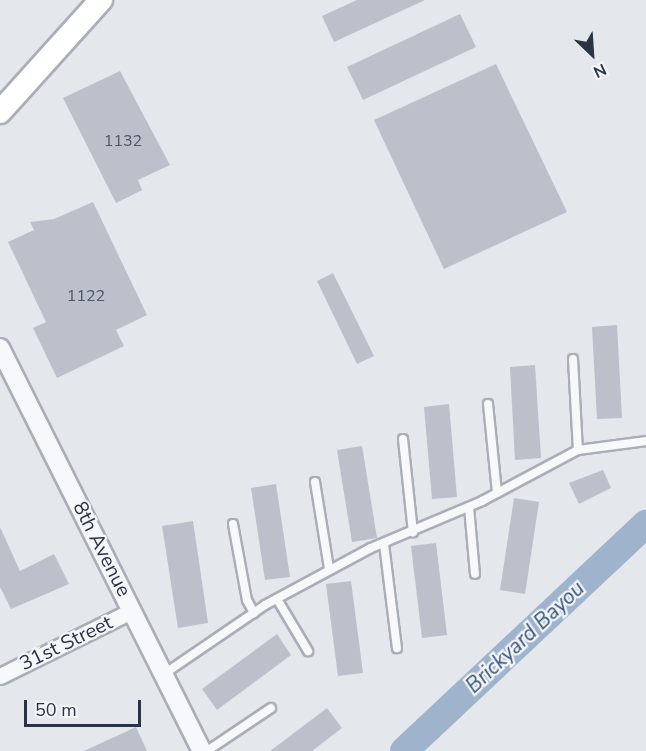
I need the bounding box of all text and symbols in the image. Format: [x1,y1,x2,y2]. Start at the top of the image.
north arrow [562,24,622,84]
text: N [590,58,610,83]
house number: 1132 [104,131,142,151]
house number: 1122 [67,286,105,306]
street label: 8th Avenue [68,497,136,601]
water label: Brickyard Bayou [461,576,589,698]
street label: 31st Street [16,610,116,676]
scale bar [27,688,144,726]
text: 50 m [35,698,77,722]

